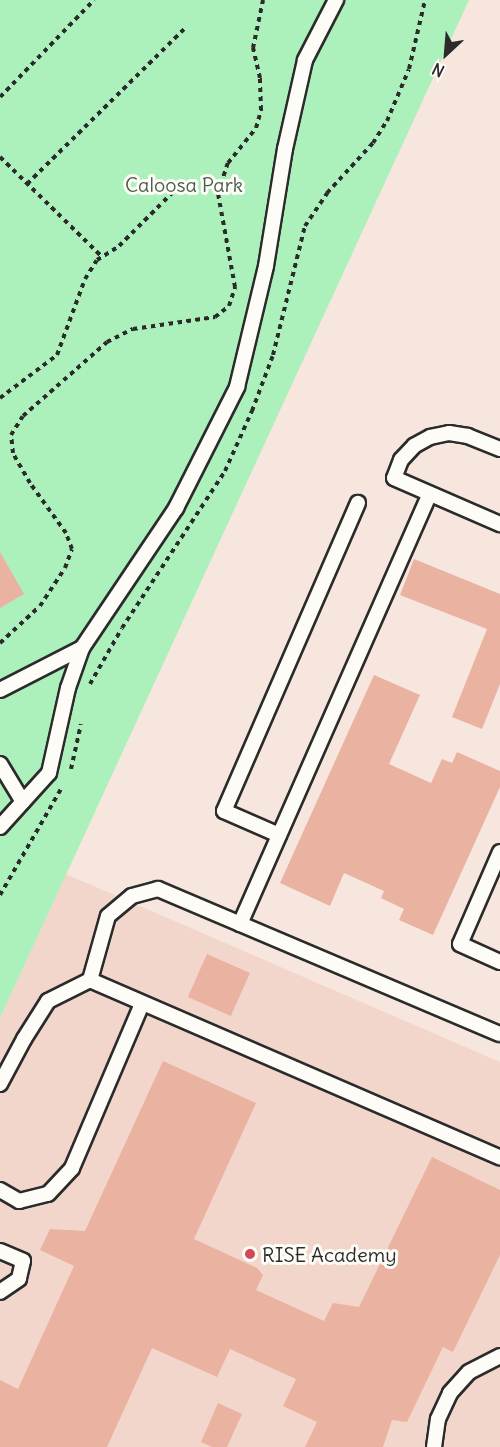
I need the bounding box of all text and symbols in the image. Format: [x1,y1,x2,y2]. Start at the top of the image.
north arrow [416,24,476,84]
text: N [429,59,447,82]
park label: Caloosa Park [125,172,243,196]
place label: RISE Academy [262,1242,397,1266]
marker: RISE Academy [243,1247,257,1261]

